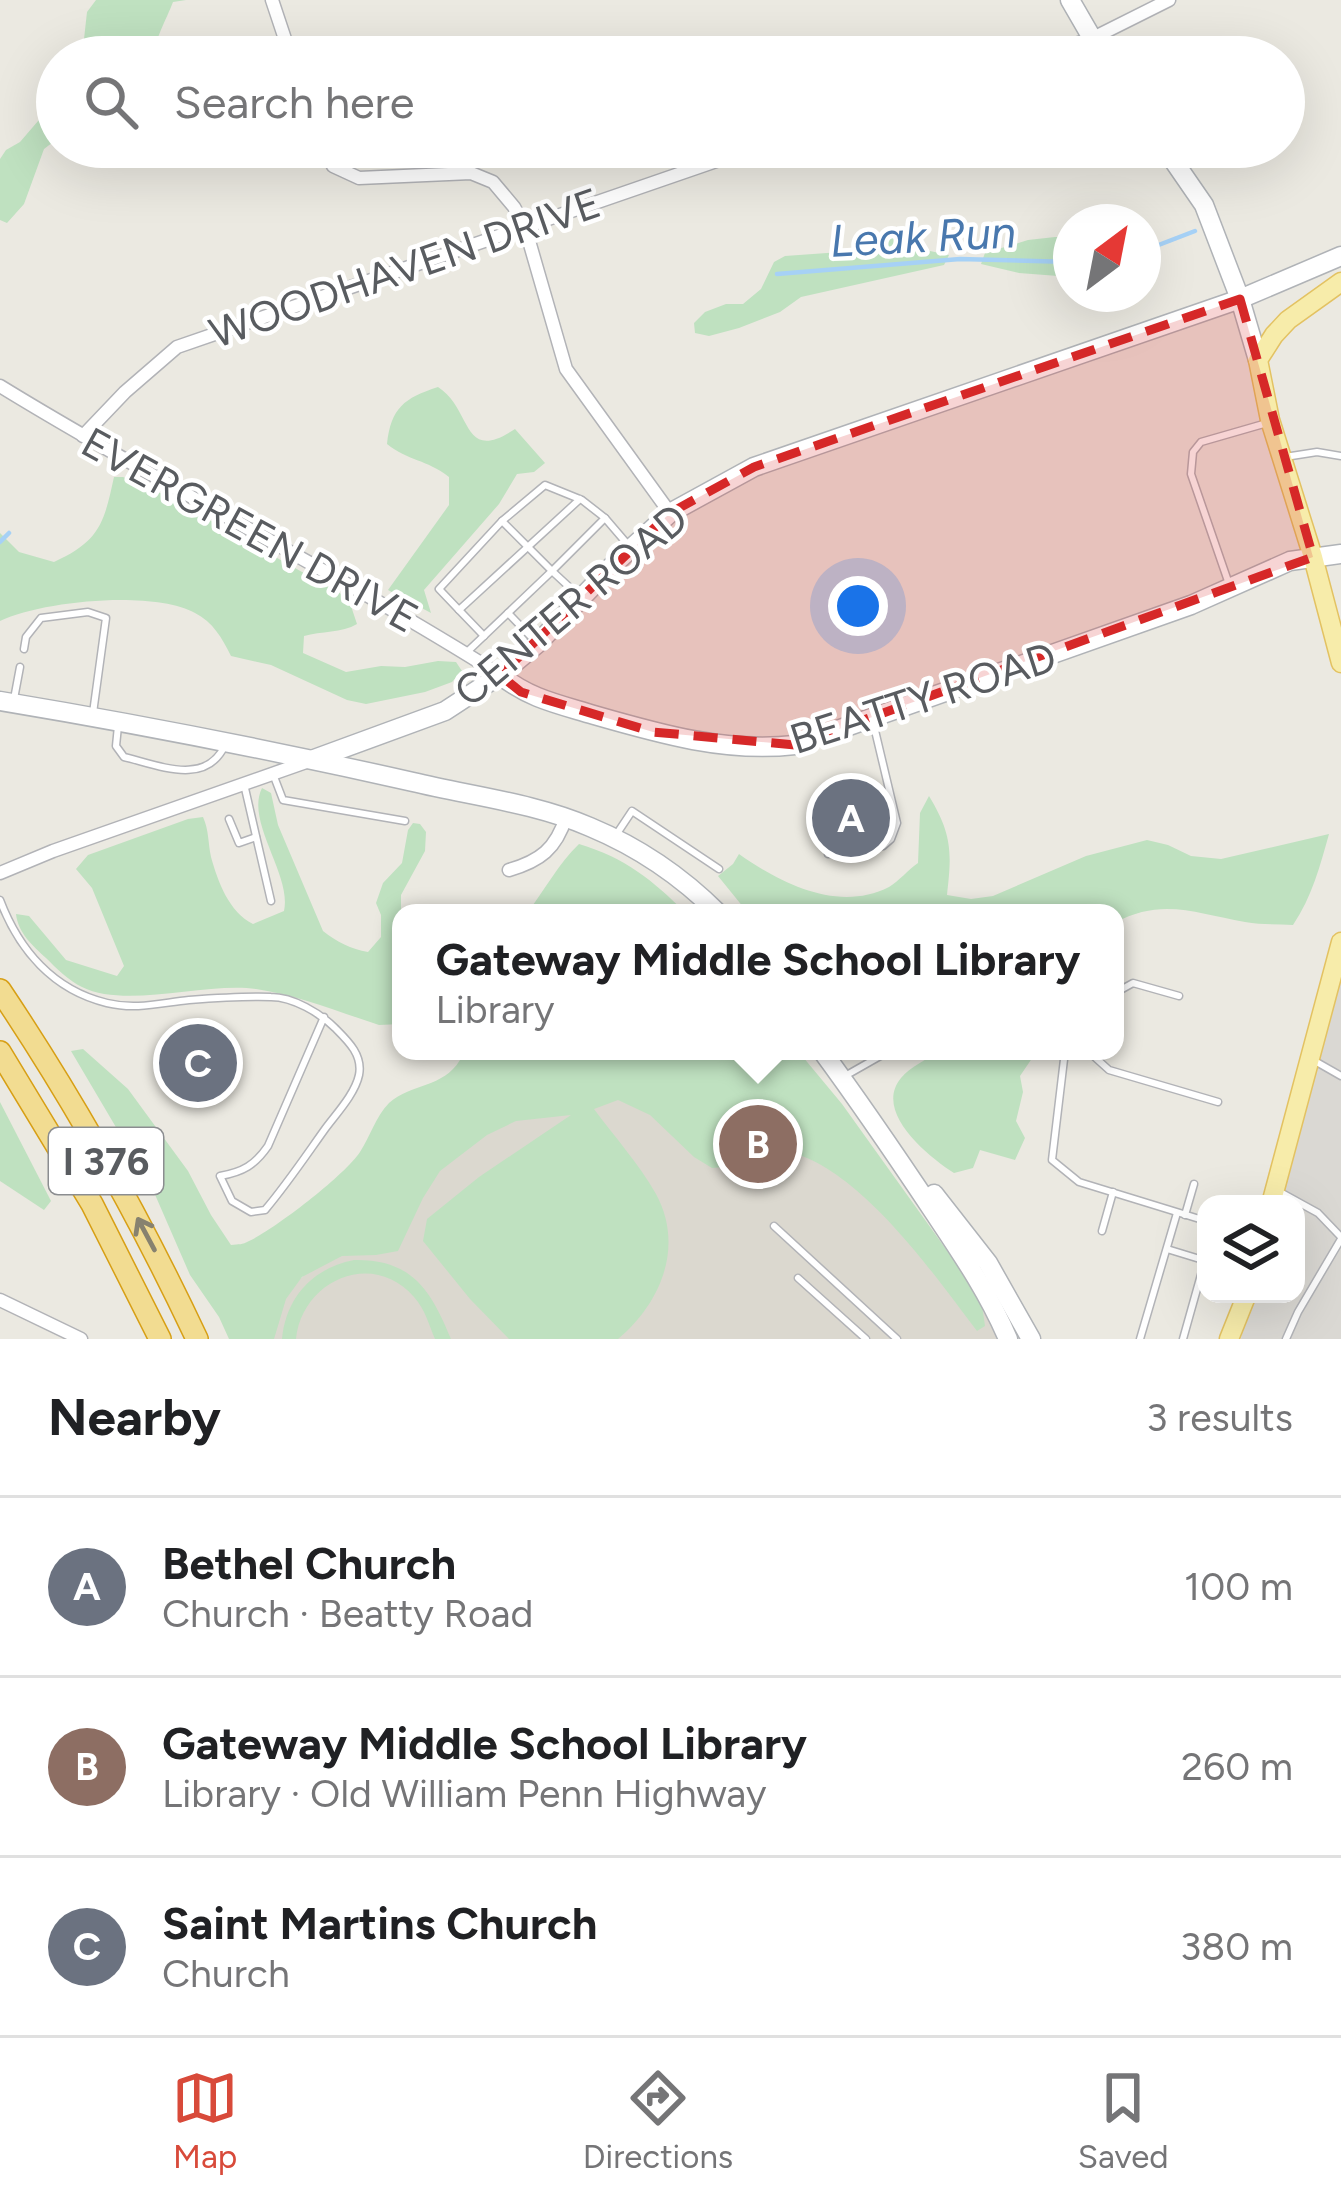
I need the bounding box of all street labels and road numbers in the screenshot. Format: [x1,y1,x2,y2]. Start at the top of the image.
street label: WOODHAVEN DRIVE [203,177,607,359]
street label: EVERGREEN DRIVE [73,416,427,644]
street label: CENTER ROAD [444,493,698,717]
street label: BEATTY ROAD [784,631,1062,765]
road number: I 376 [49,1128,163,1194]

